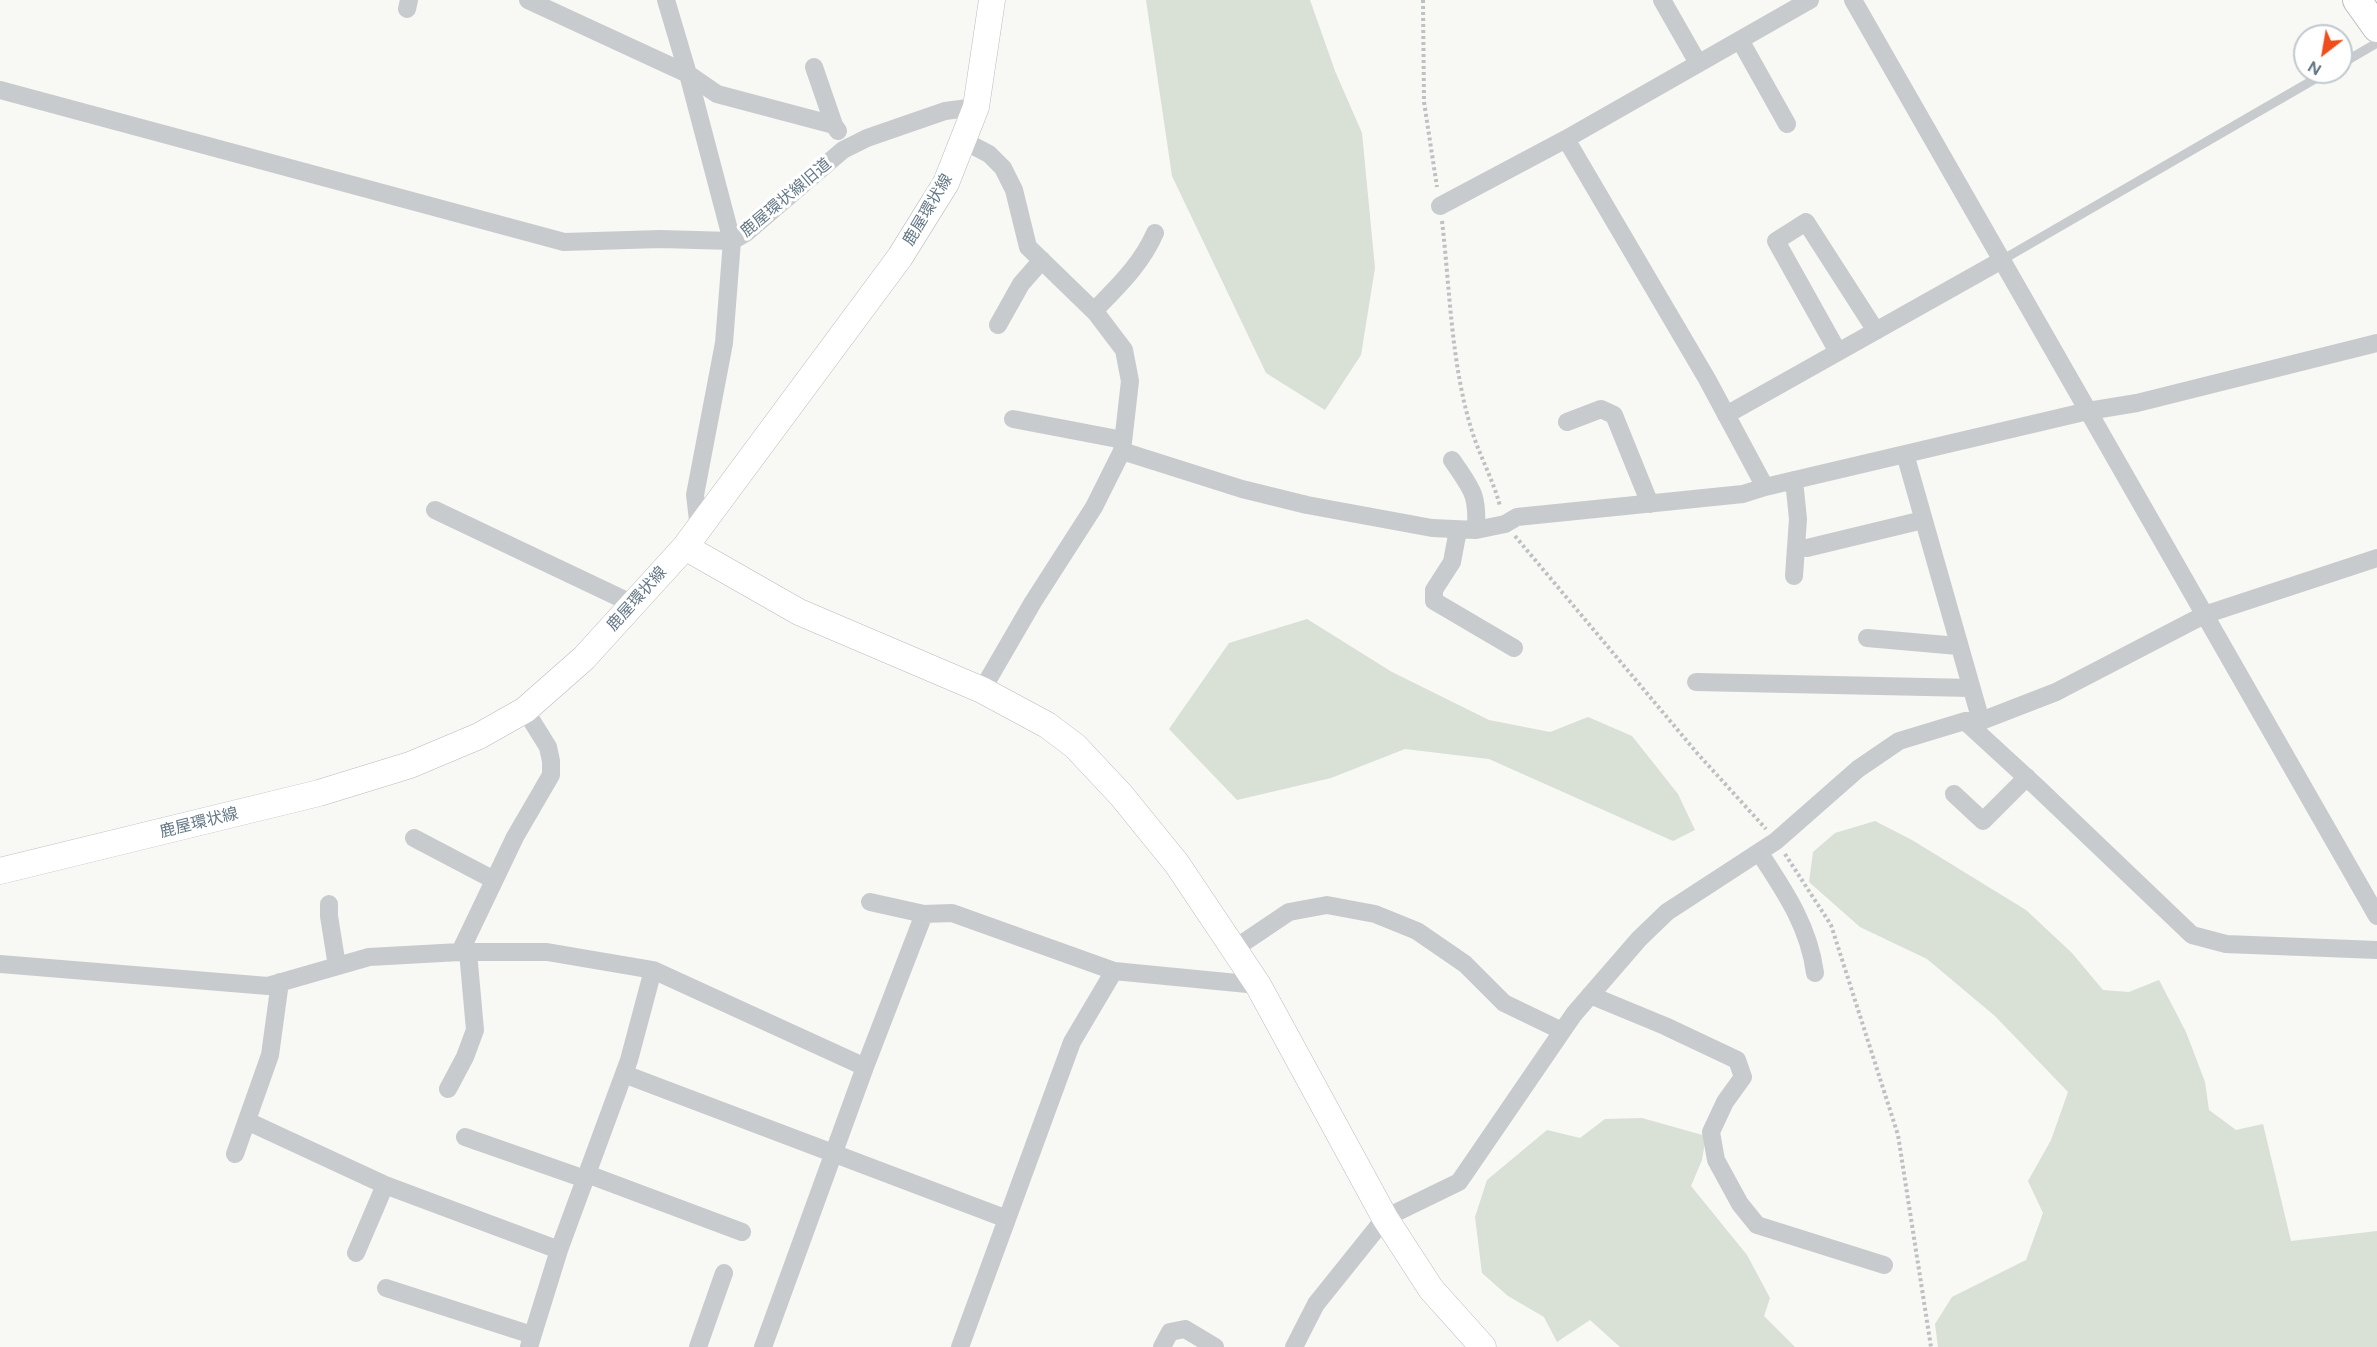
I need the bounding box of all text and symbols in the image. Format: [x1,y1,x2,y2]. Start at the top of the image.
north arrow [2293,24,2353,84]
text: N [2304,57,2325,79]
street label: 鹿屋環状線旧道 [737,155,835,241]
street label: 鹿屋環状線 [899,171,957,249]
street label: 鹿屋環状線 [603,563,671,635]
street label: 鹿屋環状線 [158,804,240,842]

